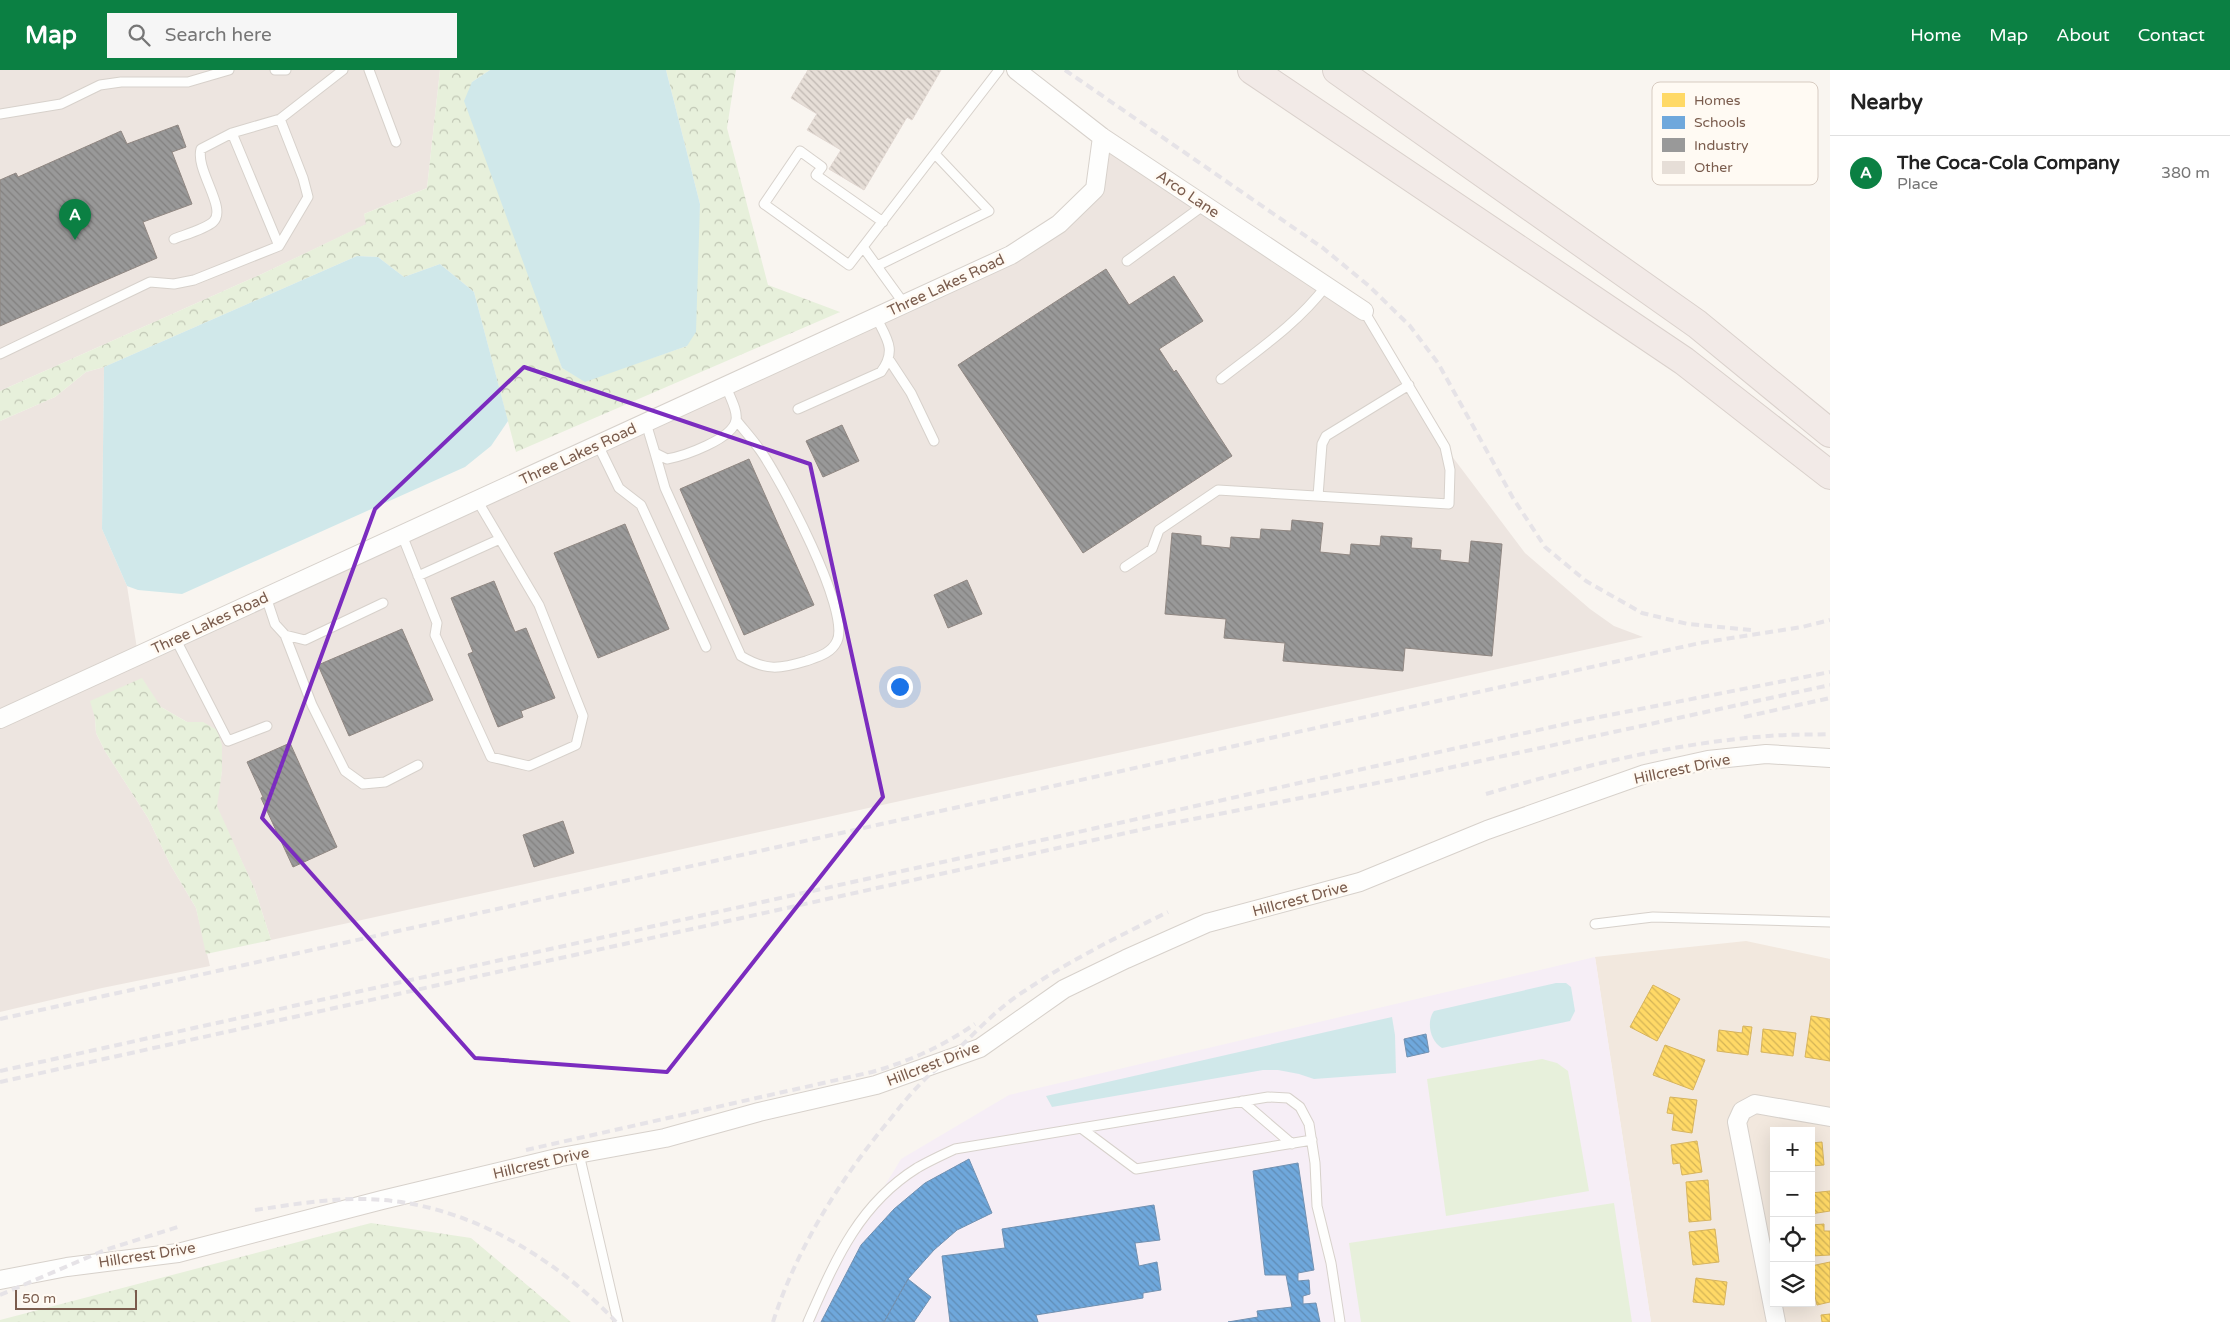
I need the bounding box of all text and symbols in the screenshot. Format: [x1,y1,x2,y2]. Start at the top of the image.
search box [107,13,457,58]
text: Map [25,21,77,50]
icon: search [125,21,153,49]
text: Search here [165,24,272,46]
text: Home [1910,24,1961,46]
text: Map [1989,24,2028,46]
text: About [2056,24,2110,46]
text: Contact [2138,24,2205,46]
legend [1652,82,1818,185]
text: Nearby [1850,90,1923,115]
text: Homes [1694,92,1741,109]
text: Schools [1694,114,1746,131]
text: Industry [1694,137,1749,154]
text: The Coca-Cola Company [1897,152,2120,174]
text: Other [1694,159,1733,176]
text: A [1860,163,1872,183]
text: 380 m [2161,163,2210,183]
street label: Arco Lane [1153,166,1223,222]
text: Place [1897,174,1938,194]
pin: A [59,199,91,240]
street label: Three Lakes Road [885,250,1007,320]
street label: Three Lakes Road [517,419,639,489]
street label: Three Lakes Road [149,588,271,658]
your location [887,674,913,700]
street label: Hillcrest Drive [1632,750,1732,788]
street label: Hillcrest Drive [1250,878,1350,920]
street label: Hillcrest Drive [884,1038,982,1090]
map controls [1770,1127,1815,1307]
button: + [1770,1127,1815,1172]
street label: Hillcrest Drive [491,1143,591,1183]
button: − [1770,1172,1815,1217]
button: locate [1770,1217,1815,1262]
street label: Hillcrest Drive [97,1238,197,1272]
button: layers [1770,1262,1815,1307]
scale bar [15,1287,138,1310]
text: 50 m [22,1290,56,1307]

